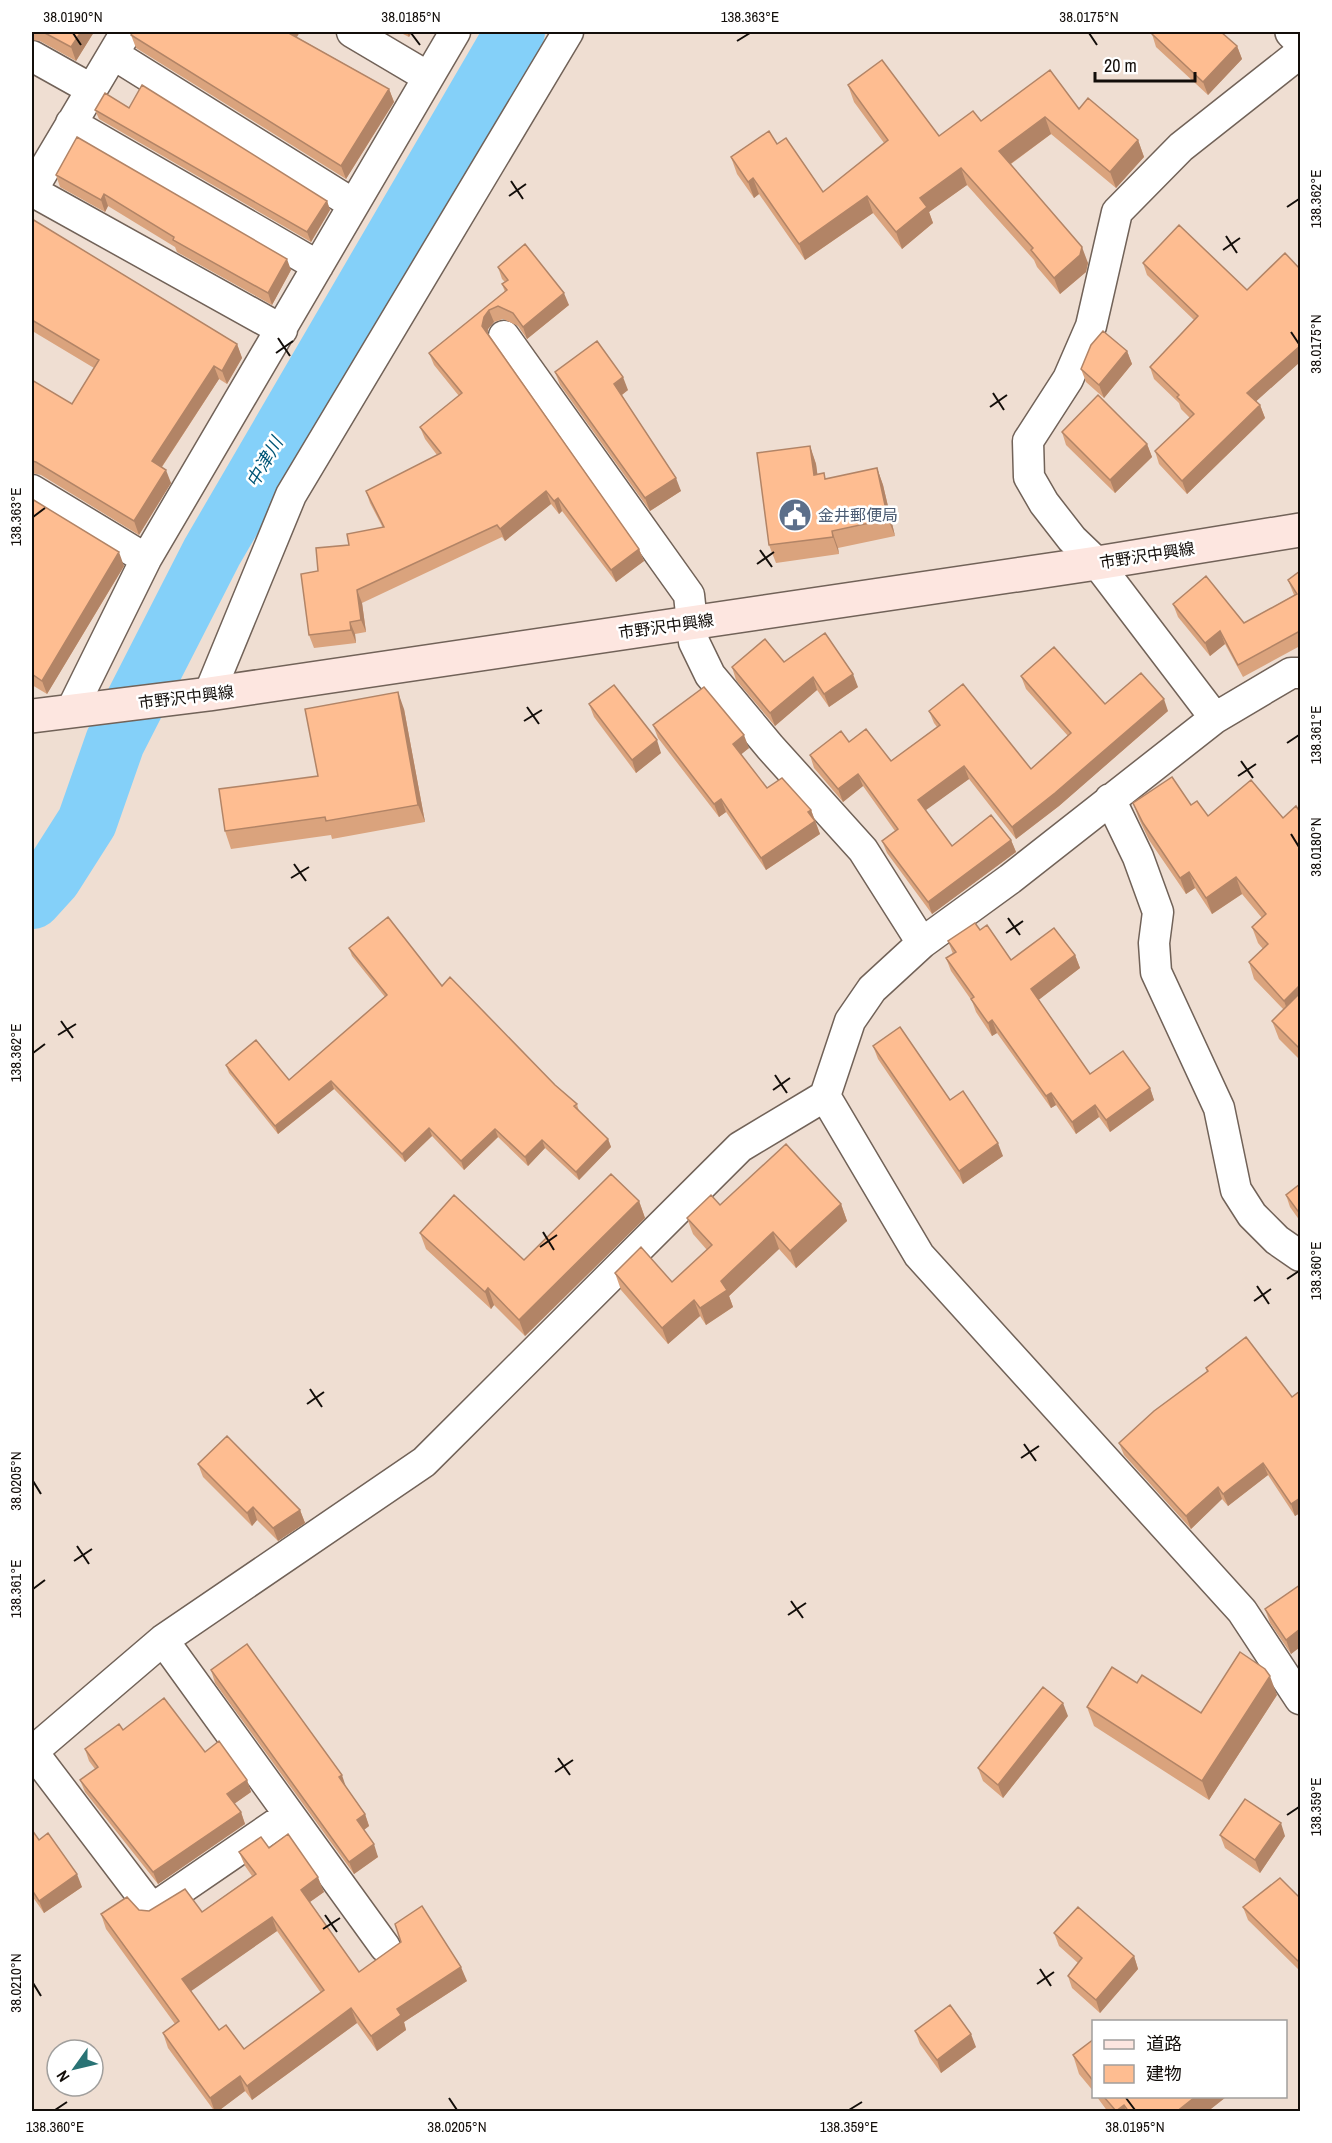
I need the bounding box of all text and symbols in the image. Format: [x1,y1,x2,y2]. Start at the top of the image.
text: 38.0190°N [43,6,103,27]
text: 38.0185°N [381,6,441,27]
text: 138.363°E [721,6,779,27]
text: 38.0175°N [1059,6,1119,27]
scale bar [1095,45,1196,83]
text: 20 m [1104,53,1137,78]
text: 138.362°E [1305,170,1326,228]
text: 38.0175°N [1305,314,1326,374]
water label: 中津川 [240,431,289,492]
text: 138.363°E [5,488,26,546]
public building icon: 金井郵便局 [777,497,813,533]
place label: 金井郵便局 [818,504,898,526]
street label: 市野沢中興線 [1098,537,1196,573]
street label: 市野沢中興線 [617,608,715,644]
street label: 市野沢中興線 [137,680,235,714]
text: 138.361°E [1305,706,1326,764]
text: 38.0180°N [1305,817,1326,877]
text: 138.362°E [5,1024,26,1082]
text: 138.360°E [1305,1242,1326,1300]
text: 38.0205°N [5,1451,26,1511]
text: 138.361°E [5,1560,26,1618]
text: 138.359°E [1305,1778,1326,1836]
text: 38.0210°N [5,1953,26,2013]
legend [1092,2020,1287,2098]
text: 道路 [1146,2031,1182,2056]
north arrow [45,2038,105,2098]
text: 建物 [1146,2061,1182,2086]
text: N [51,2066,74,2086]
text: 138.360°E [26,2116,84,2137]
text: 38.0205°N [427,2116,487,2137]
text: 138.359°E [820,2116,878,2137]
text: 38.0195°N [1105,2116,1165,2137]

